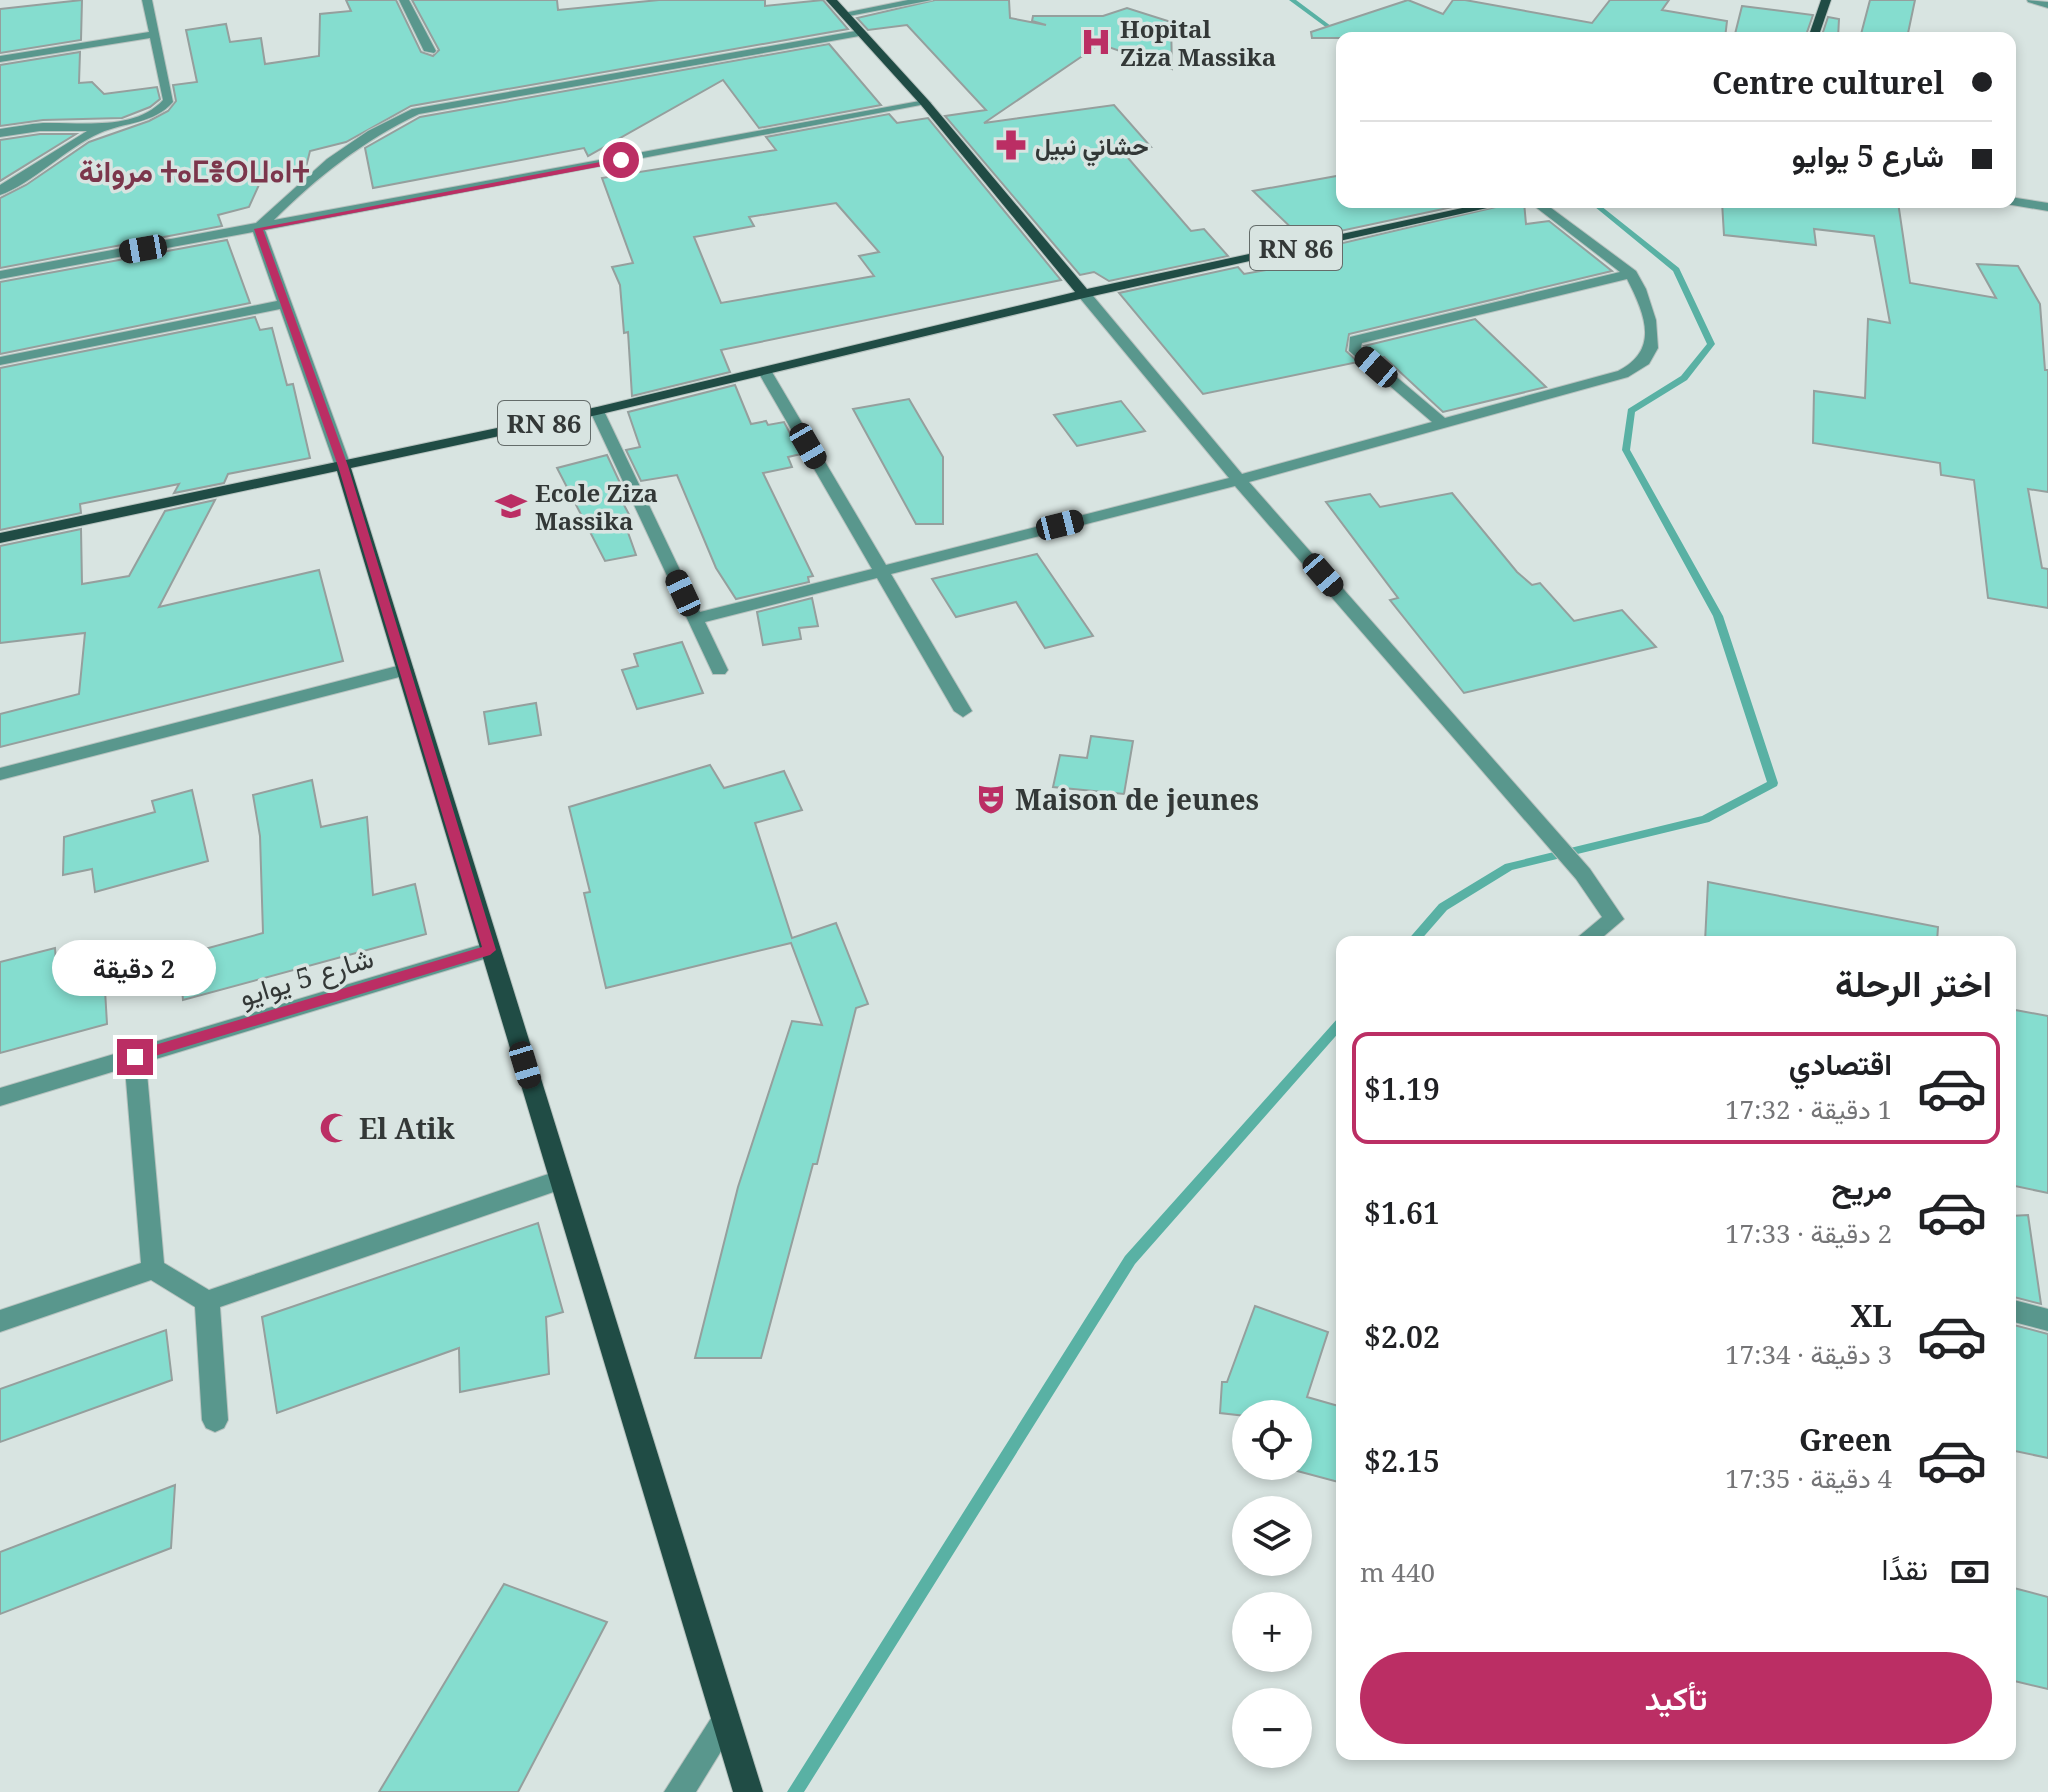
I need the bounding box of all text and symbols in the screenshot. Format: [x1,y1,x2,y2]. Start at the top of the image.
place label: Hopital Ziza Massika [1120,12,1276,73]
hospital icon: Hopital Ziza Massika [1079,25,1113,59]
text: Centre culturel [1712,62,1944,103]
pharmacy icon: حشاني نبيل [994,128,1028,162]
place label: حشاني نبيل [1035,129,1149,167]
text: شارع 5 يوايو [1792,135,1944,176]
route start [603,142,639,178]
district label: مروانة ⵜⴰⵎⴻⵔⵡⴰⵏⵜ [79,150,310,191]
road number: RN 86 [1250,226,1342,270]
car [117,233,169,265]
car [1350,342,1402,392]
road number: RN 86 [498,401,590,445]
car [786,419,830,473]
place label: Ecole Ziza Massika [535,476,658,537]
school or university icon: Ecole Ziza Massika [494,489,528,523]
car [1034,508,1086,542]
car [1298,549,1348,601]
car [662,566,704,620]
place label: Maison de jeunes [1015,780,1259,818]
theatre icon: Maison de jeunes [974,782,1008,816]
street label: شارع 5 يوايو [234,938,378,1015]
callout: 2 دقيقة [53,941,217,997]
text: 2 دقيقة [93,950,175,986]
text: اختر الرحلة [1835,959,1992,1008]
route end [117,1039,153,1075]
car [507,1039,543,1091]
text: اقتصادي [1789,1043,1892,1084]
icon: car [1916,1052,1988,1124]
text: $1.19 [1364,1068,1440,1109]
text: 1 دقيقة · 17:32 [1725,1091,1892,1127]
place label: El Atik [359,1109,455,1147]
mosque icon: El Atik [318,1111,352,1145]
text: مريح [1832,1167,1892,1208]
icon: car [1916,1176,1988,1248]
text: $1.61 [1364,1192,1440,1233]
text: 2 دقيقة · 17:33 [1725,1215,1892,1251]
text: XL [1850,1295,1892,1336]
icon: car [1916,1300,1988,1372]
text: $2.02 [1364,1316,1440,1357]
text: 3 دقيقة · 17:34 [1725,1336,1892,1372]
map controls [1232,1400,1312,1768]
button: locate [1232,1400,1312,1480]
text: Green [1799,1419,1892,1460]
icon: car [1916,1424,1988,1496]
text: $2.15 [1364,1440,1440,1481]
text: 4 دقيقة · 17:35 [1725,1460,1892,1496]
button: layers [1232,1496,1312,1576]
text: نقدًا [1882,1548,1928,1589]
icon: cash [1948,1550,1992,1594]
text: 440 m [1360,1554,1435,1590]
button: + [1232,1592,1312,1672]
button: تأكيد [1360,1652,1992,1744]
button: − [1232,1688,1312,1768]

